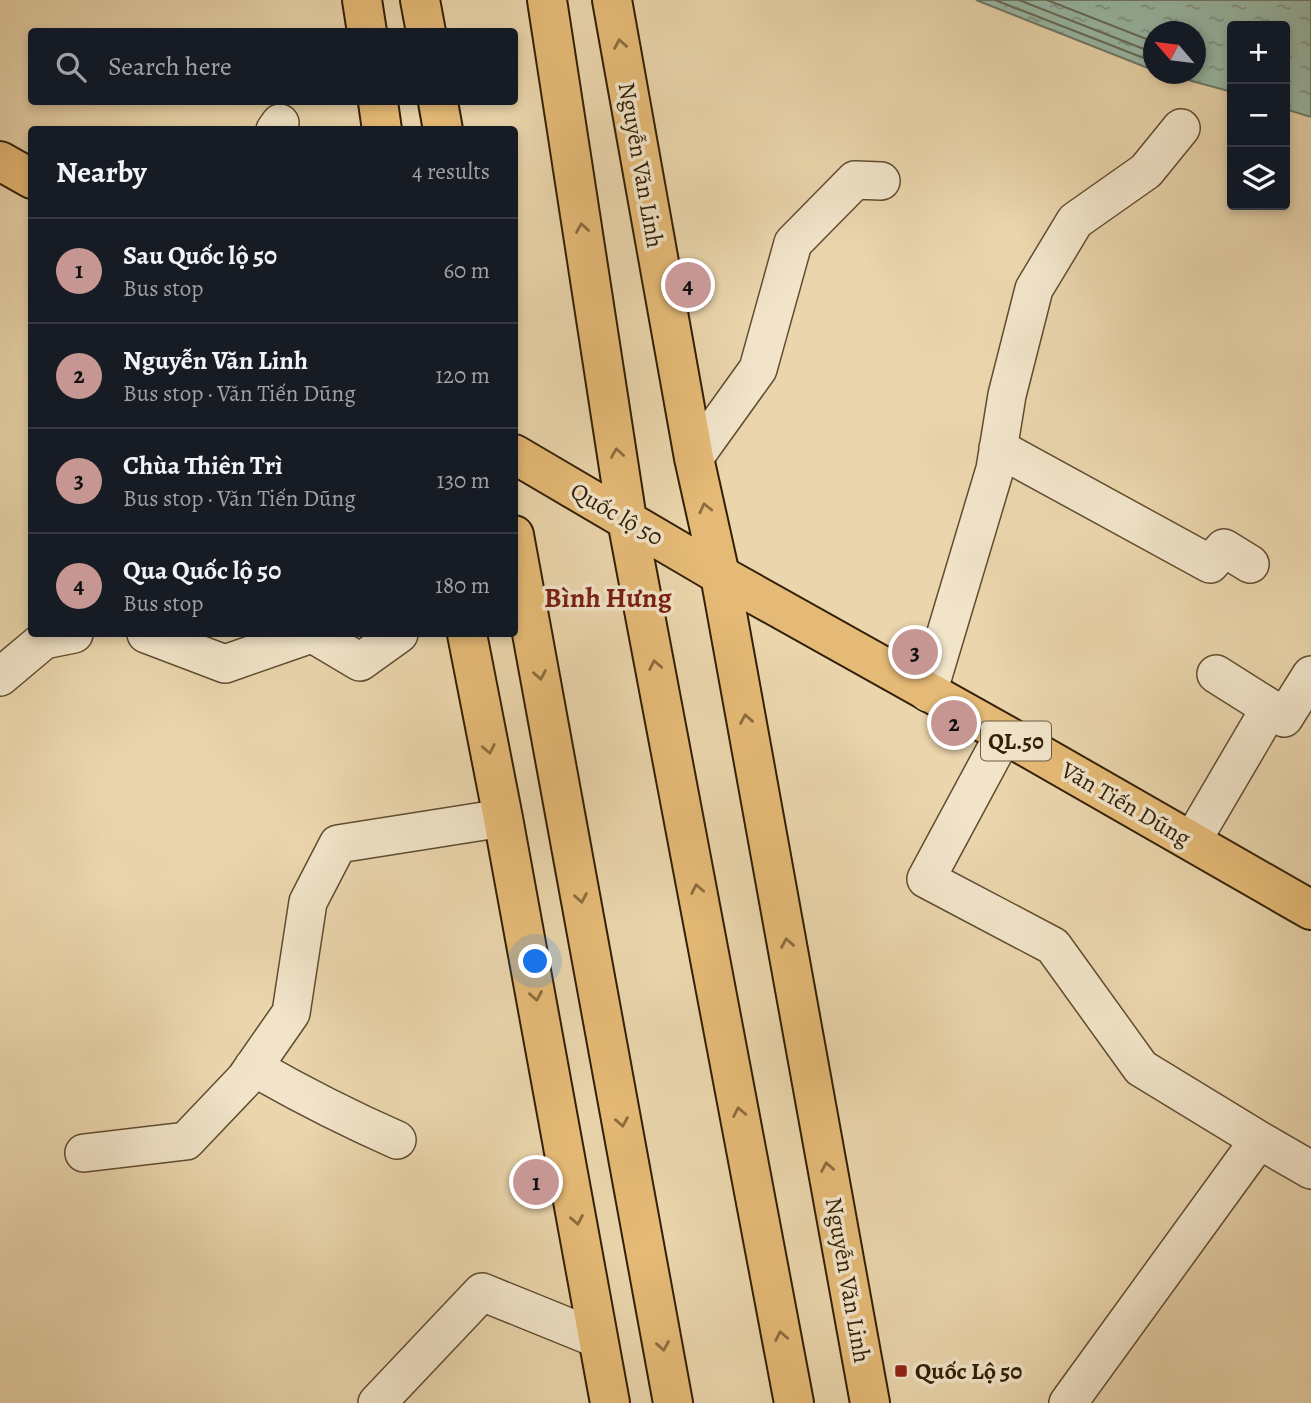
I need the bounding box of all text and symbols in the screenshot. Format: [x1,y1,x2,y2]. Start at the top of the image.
north arrow [1143,21,1206,84]
map controls [1227,21,1290,210]
button: + [1227,21,1290,84]
search box [28,28,518,105]
one-way arrow [613,38,628,49]
icon: search [52,48,90,86]
text: Search here [108,49,232,84]
street label: Nguyễn Văn Linh [611,80,671,250]
button: − [1227,84,1290,147]
button: layers [1227,147,1290,210]
text: Nearby [56,152,147,192]
text: 4 results [412,156,490,187]
one-way arrow [575,222,590,234]
text: Sau Quốc lộ 50 [123,238,277,273]
text: 1 [75,255,83,286]
text: 60 m [443,255,490,286]
pin: 4 [665,259,711,311]
text: Bus stop [123,273,203,304]
text: Nguyễn Văn Linh [123,343,308,378]
text: 2 [73,360,85,391]
text: 120 m [435,360,490,391]
text: Bus stop · Văn Tiến Dũng [123,378,356,409]
one-way arrow [610,447,625,459]
text: Chùa Thiên Trì [123,448,283,483]
text: 3 [74,465,84,496]
text: 130 m [437,465,490,496]
street label: Quốc lộ 50 [565,475,669,553]
text: Bus stop · Văn Tiến Dũng [123,483,356,514]
one-way arrow [699,502,713,514]
text: Qua Quốc lộ 50 [123,553,281,588]
text: 4 [74,570,84,601]
text: 180 m [435,570,490,601]
district label: Bình Hưng [544,579,673,617]
text: Bus stop [123,588,203,619]
pin: 3 [892,626,938,678]
one-way arrow [648,659,663,671]
one-way arrow [532,669,547,681]
pin: 2 [931,697,977,749]
one-way arrow [739,713,754,725]
road number: QL.50 [981,722,1051,761]
one-way arrow [481,743,496,755]
street label: Văn Tiến Dũng [1054,753,1197,854]
one-way arrow [690,883,705,895]
one-way arrow [573,892,588,904]
one-way arrow [780,937,795,949]
your location [518,944,552,978]
one-way arrow [528,990,543,1002]
one-way arrow [732,1106,747,1118]
one-way arrow [613,1116,628,1128]
pin: 1 [513,1156,559,1208]
one-way arrow [821,1161,836,1173]
street label: Nguyễn Văn Linh [818,1195,878,1365]
one-way arrow [568,1214,583,1226]
one-way arrow [774,1330,789,1342]
one-way arrow [654,1340,669,1352]
place label: Quốc Lộ 50 [915,1355,1022,1387]
marker: Quốc Lộ 50 [893,1363,909,1379]

